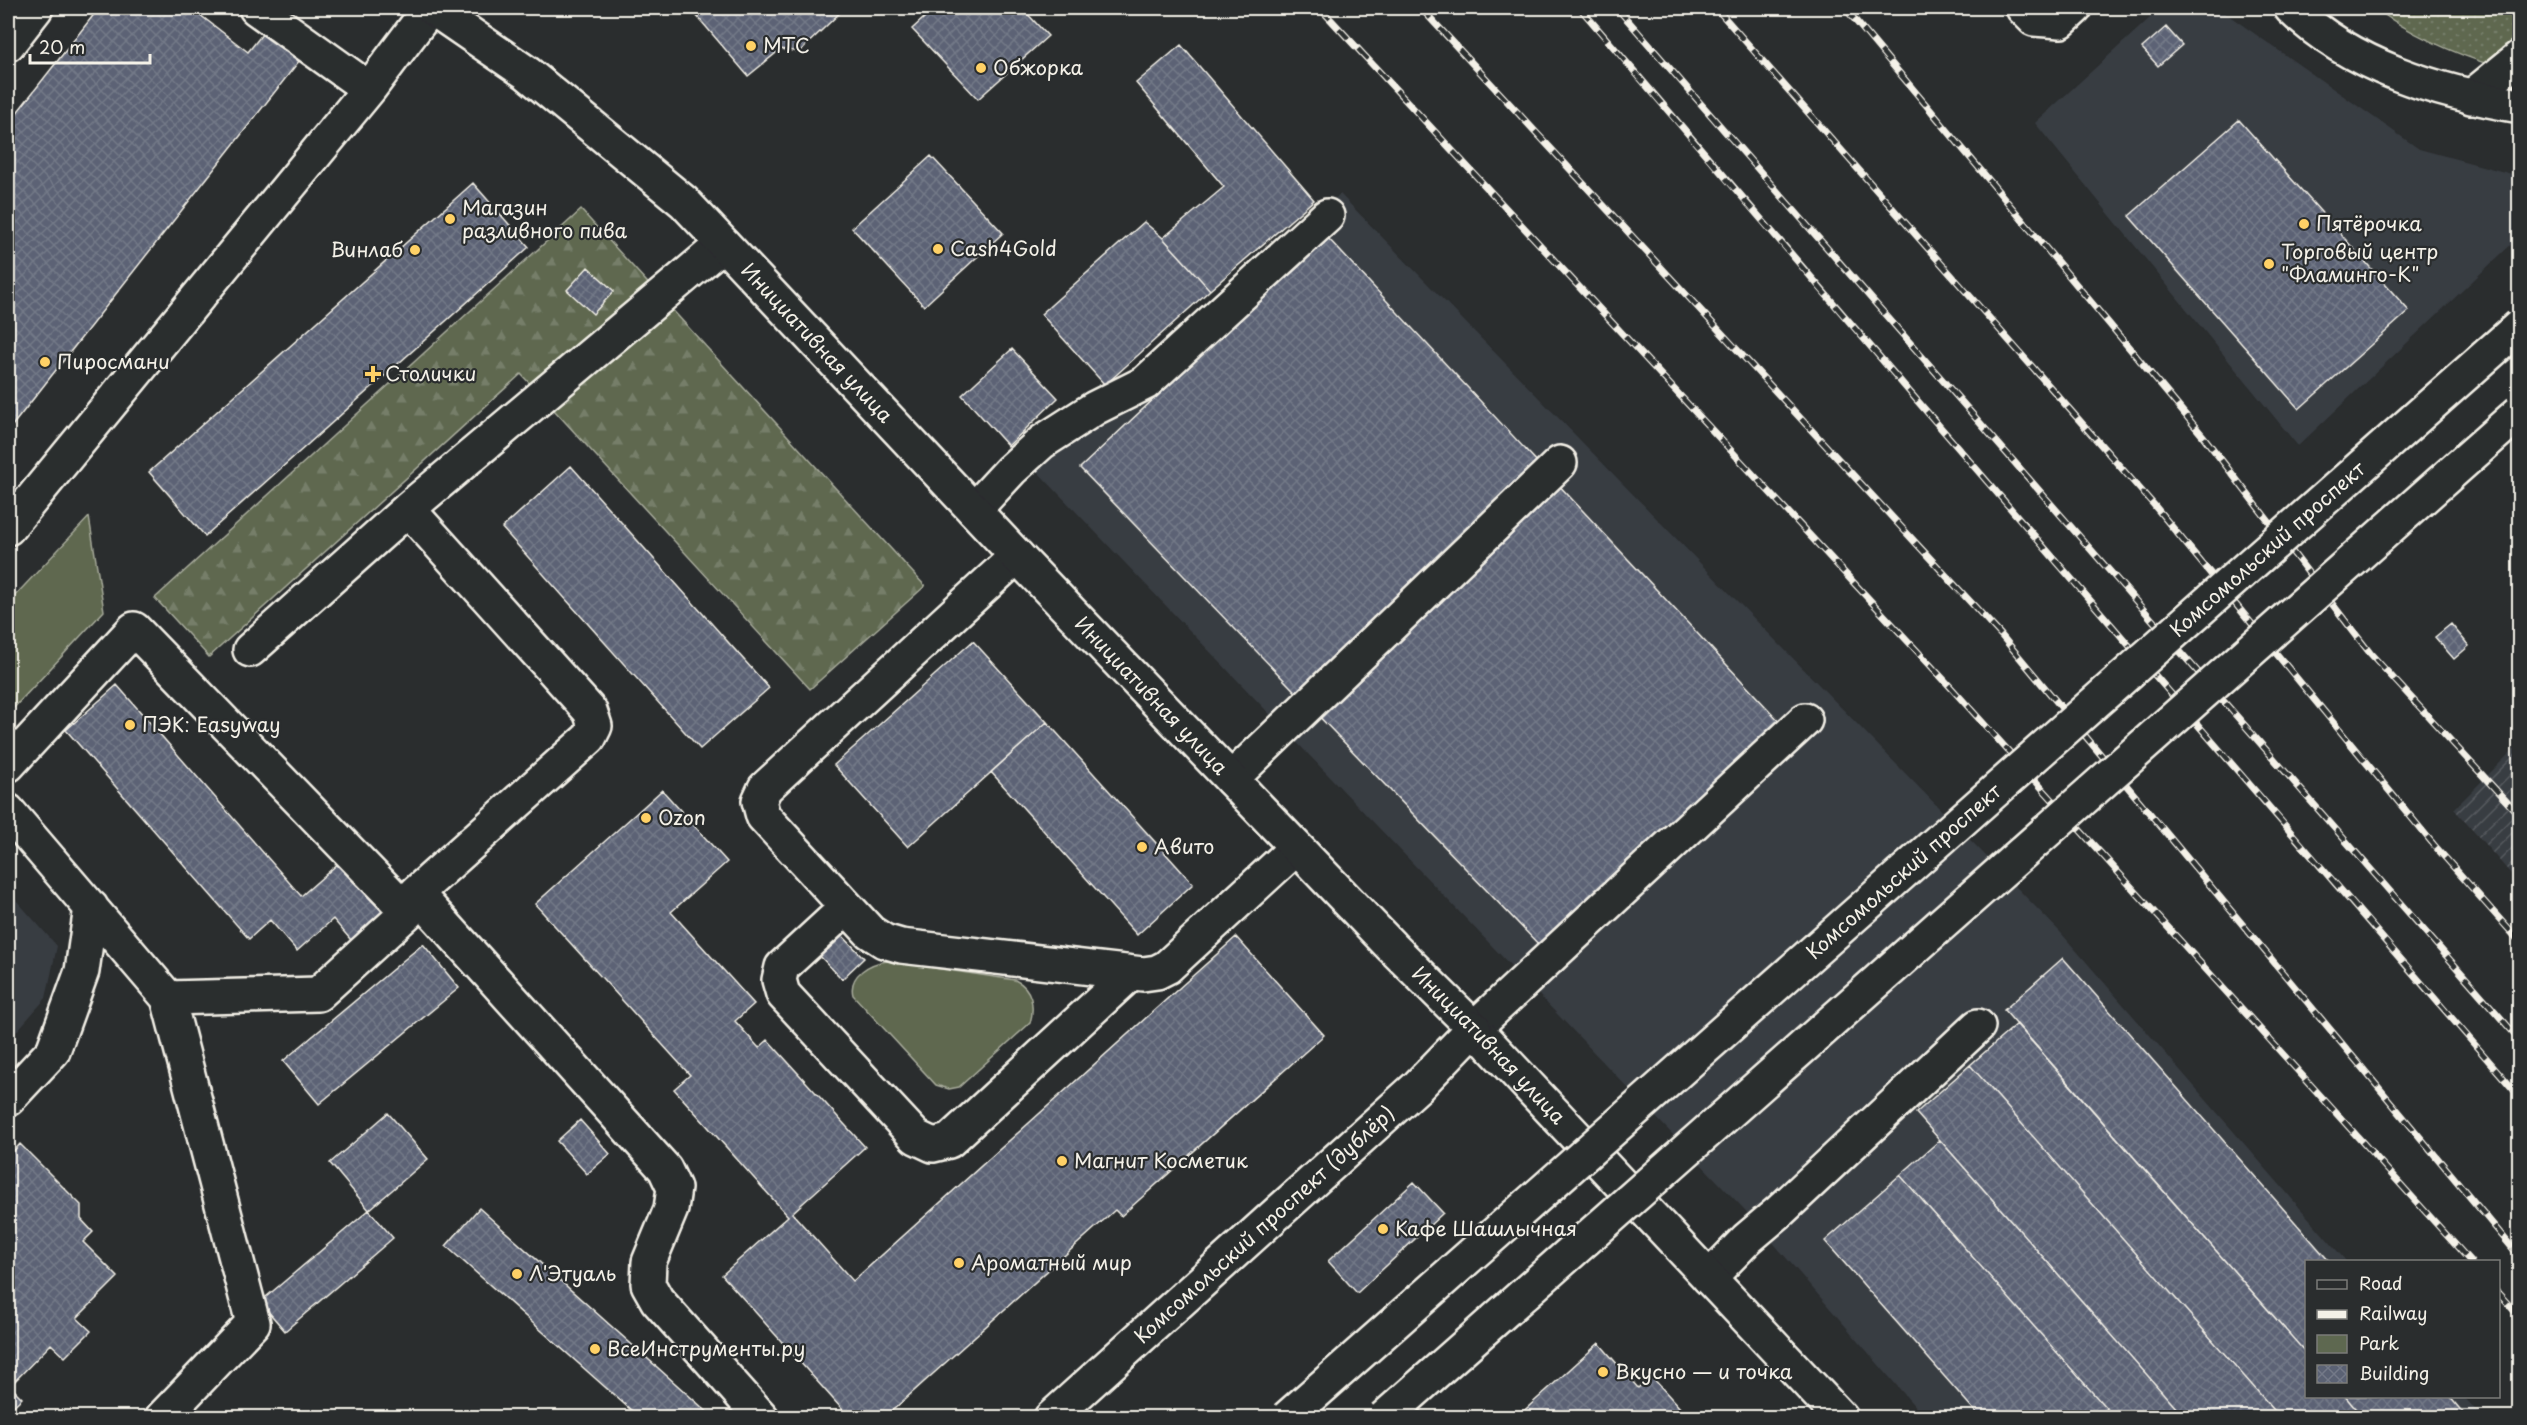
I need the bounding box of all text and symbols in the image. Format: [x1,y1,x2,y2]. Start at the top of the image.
scale bar [30,27,150,65]
place label: МТС [763,30,810,60]
text: 20 m [39,33,85,60]
marker: МТС [744,39,758,53]
place label: Обжорка [993,52,1084,82]
marker: Обжорка [974,61,988,75]
place label: Магазин разливного пива [462,192,628,245]
place label: Пятёрочка [2316,208,2422,238]
marker: Магазин разливного пива [443,212,457,226]
marker: Пятёрочка [2297,217,2311,231]
place label: Cash4Gold [950,233,1057,263]
place label: Винлаб [331,234,403,264]
place label: Торговый центр "Фламинго-К" [2281,236,2438,289]
marker: Cash4Gold [931,242,945,256]
marker: Винлаб [408,243,422,257]
street label: Инициативная улица [735,256,901,429]
marker: Торговый центр "Фламинго-К" [2262,257,2276,271]
place label: Пиросмани [57,346,170,376]
marker: Пиросмани [38,355,52,369]
place label: Столички [385,358,476,388]
marker: Столички [366,367,380,381]
street label: Комсомольский проспект [2163,454,2372,643]
street label: Инициативная улица [1068,609,1236,781]
place label: ПЭК: Easyway [142,709,280,739]
marker: ПЭК: Easyway [123,718,137,732]
street label: Комсомольский проспект [1799,776,2008,966]
place label: Ozon [658,802,706,832]
marker: Ozon [639,811,653,825]
place label: Авито [1154,831,1214,861]
marker: Авито [1135,840,1149,854]
street label: Инициативная улица [1406,959,1573,1131]
street label: Комсомольский проспект (дублёр) [1127,1098,1401,1350]
place label: Магнит Косметик [1074,1145,1248,1175]
marker: Магнит Косметик [1055,1154,1069,1168]
place label: Кафе Шашлычная [1395,1213,1577,1243]
marker: Кафе Шашлычная [1376,1222,1390,1236]
place label: Ароматный мир [971,1247,1132,1277]
marker: Ароматный мир [952,1256,966,1270]
place label: Л'Этуаль [529,1258,616,1288]
legend [2305,1260,2500,1398]
marker: Л'Этуаль [510,1267,524,1281]
text: Road [2359,1269,2403,1296]
text: Railway [2359,1299,2427,1326]
text: Park [2359,1329,2399,1356]
place label: ВсеИнструменты.ру [607,1333,805,1363]
marker: ВсеИнструменты.ру [588,1342,602,1356]
place label: Вкусно — и точка [1615,1356,1793,1386]
text: Building [2359,1359,2429,1386]
marker: Вкусно — и точка [1596,1365,1610,1379]

